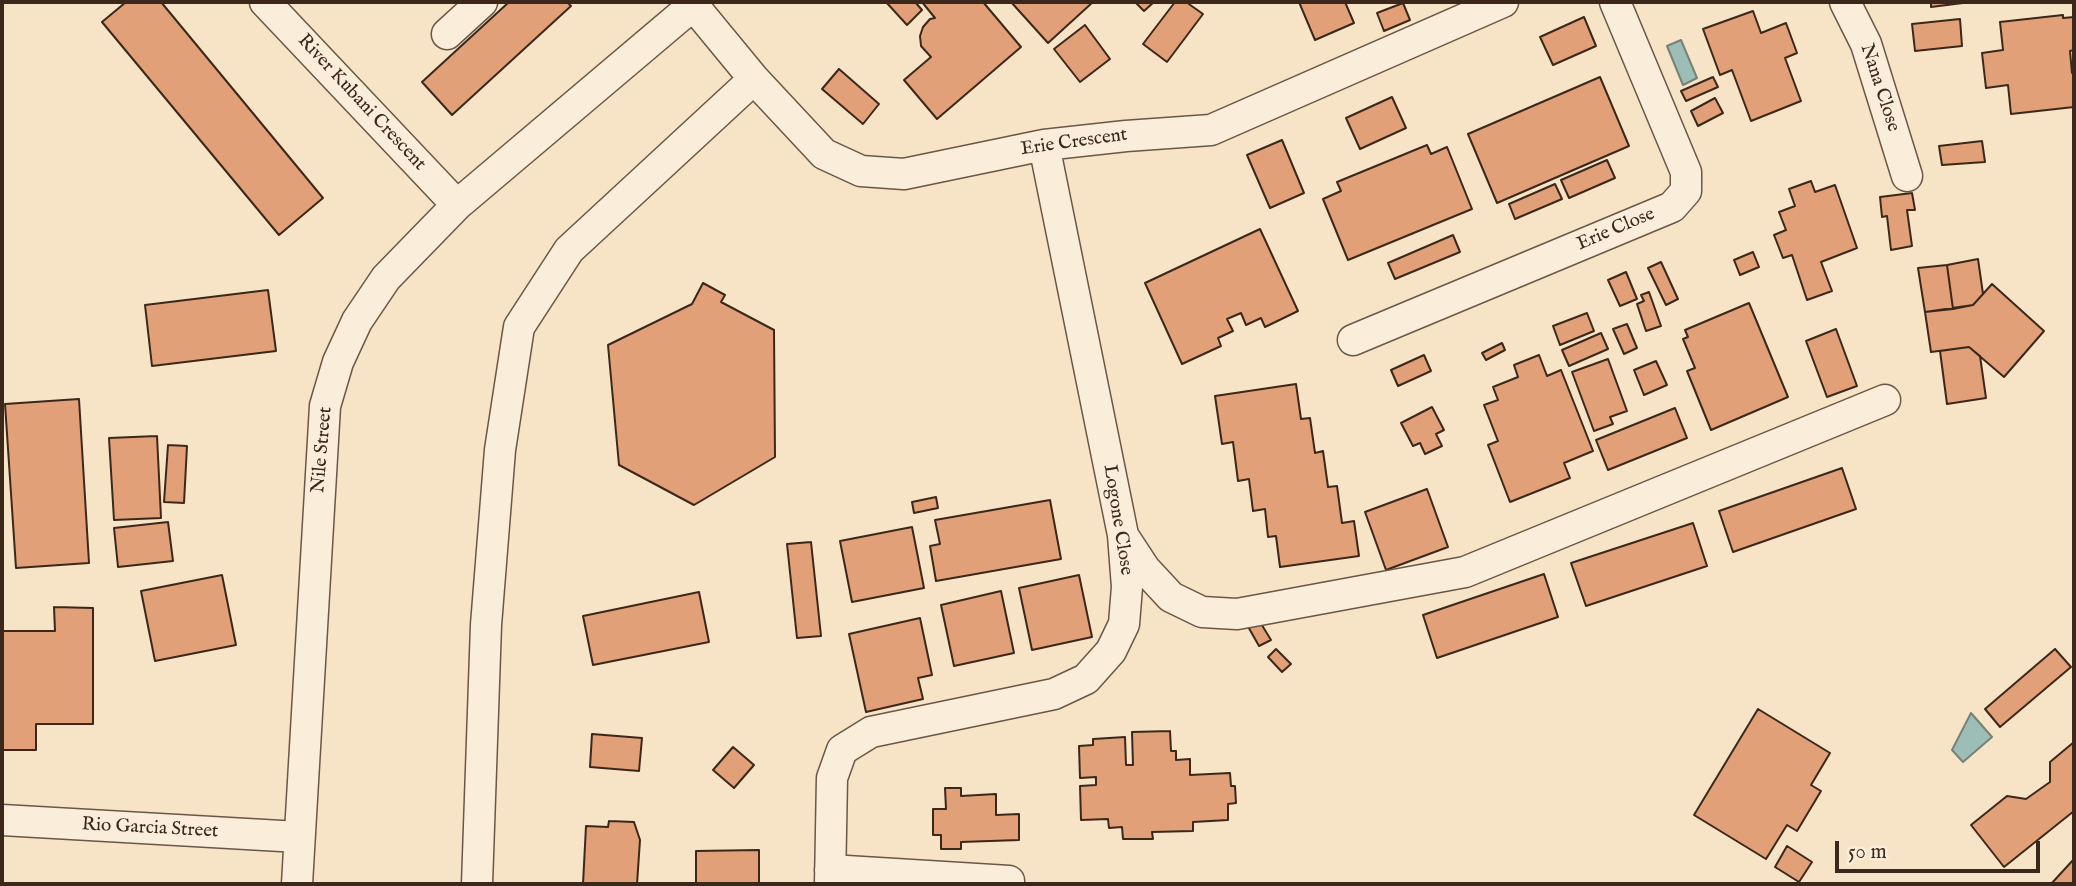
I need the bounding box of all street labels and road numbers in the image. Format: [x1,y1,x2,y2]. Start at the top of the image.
street label: River Kubani Crescent [292,30,430,176]
street label: Nana Close [1854,41,1904,135]
street label: Erie Crescent [1019,124,1129,162]
street label: Erie Close [1574,203,1658,257]
street label: Nile Street [308,406,338,494]
street label: Logone Close [1097,463,1137,577]
street label: Rio Garcia Street [81,814,219,844]

